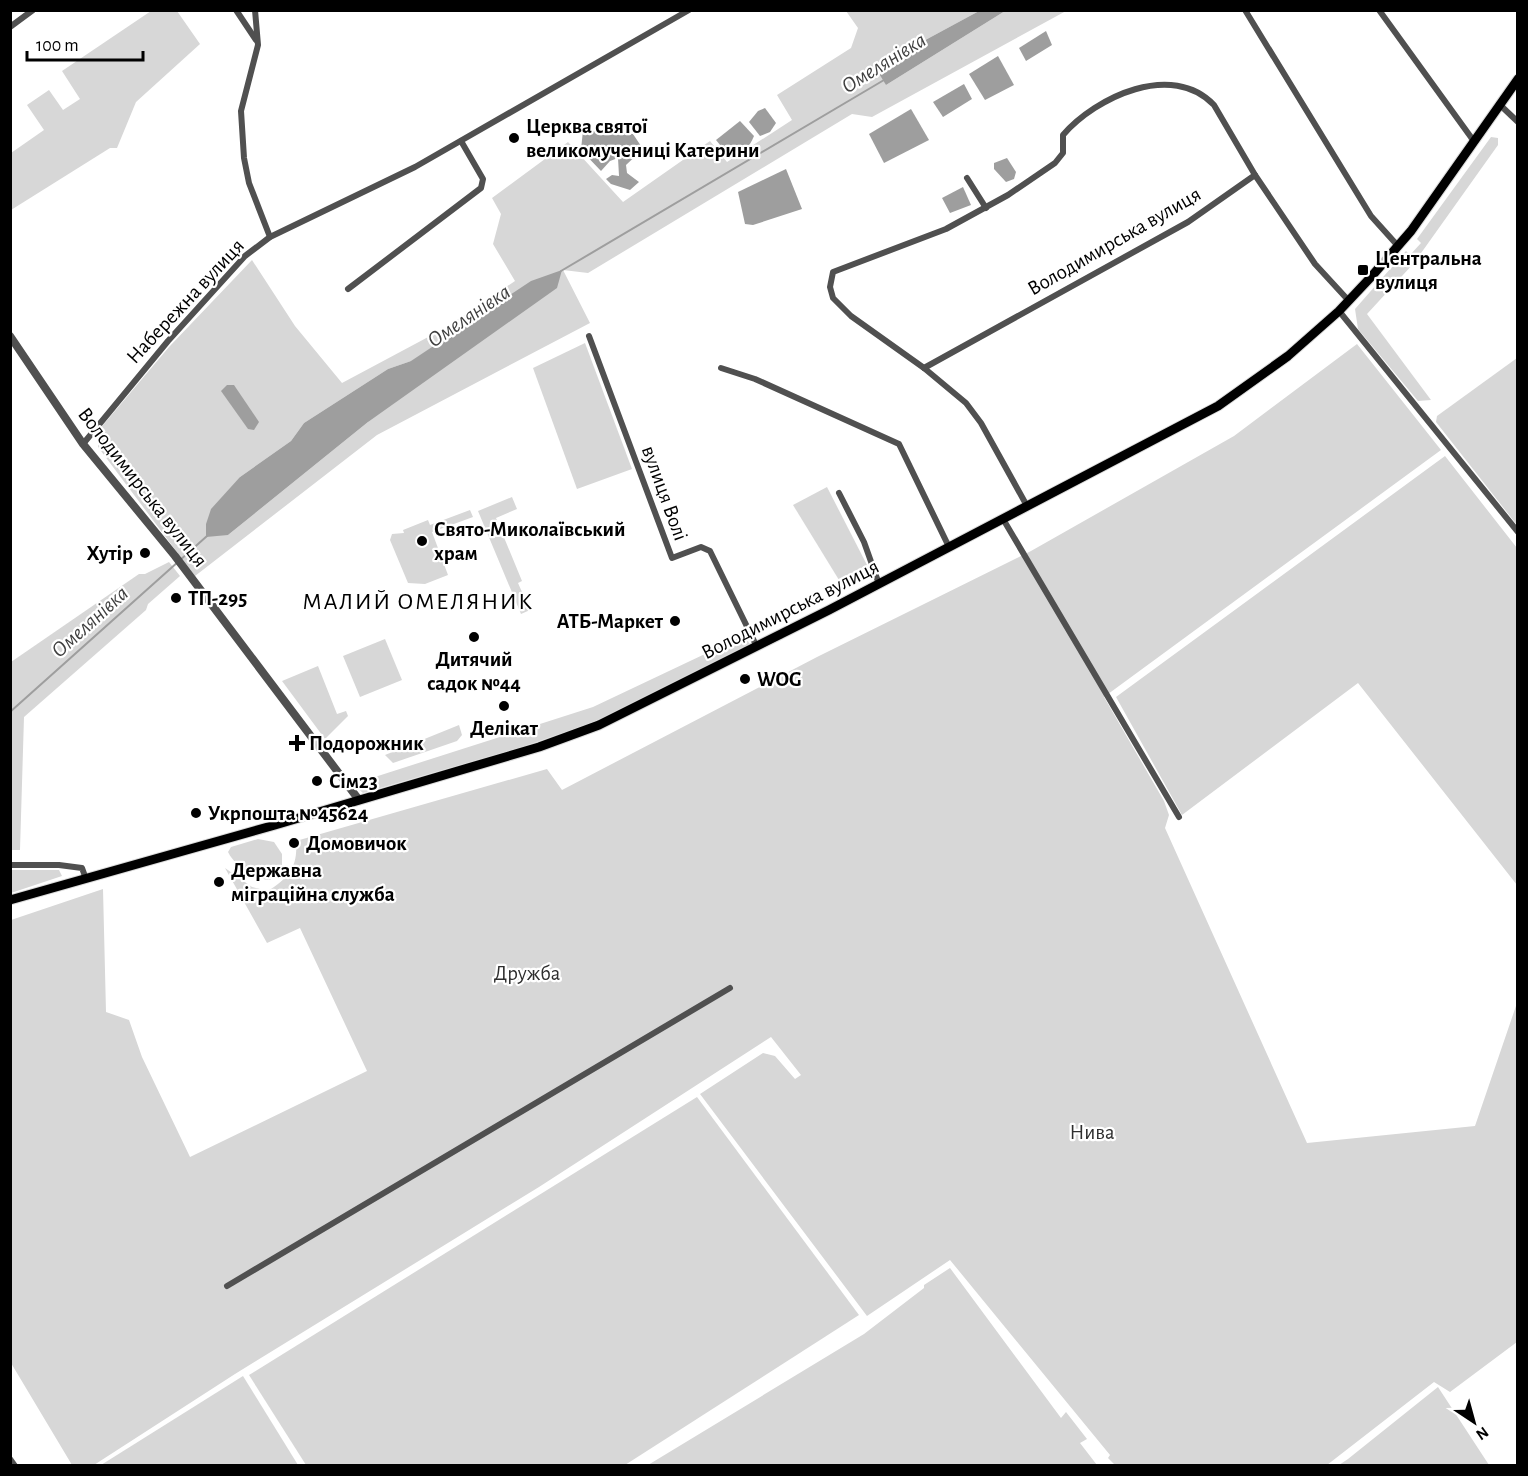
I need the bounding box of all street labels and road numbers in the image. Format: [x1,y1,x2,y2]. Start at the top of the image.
street label: Володимирська вулиця [1024,183,1204,300]
street label: Набережна вулиця [123,235,248,368]
street label: Володимирська вулиця [74,404,211,571]
street label: вулиця Волі [638,443,691,543]
street label: Володимирська вулиця [698,556,882,663]

